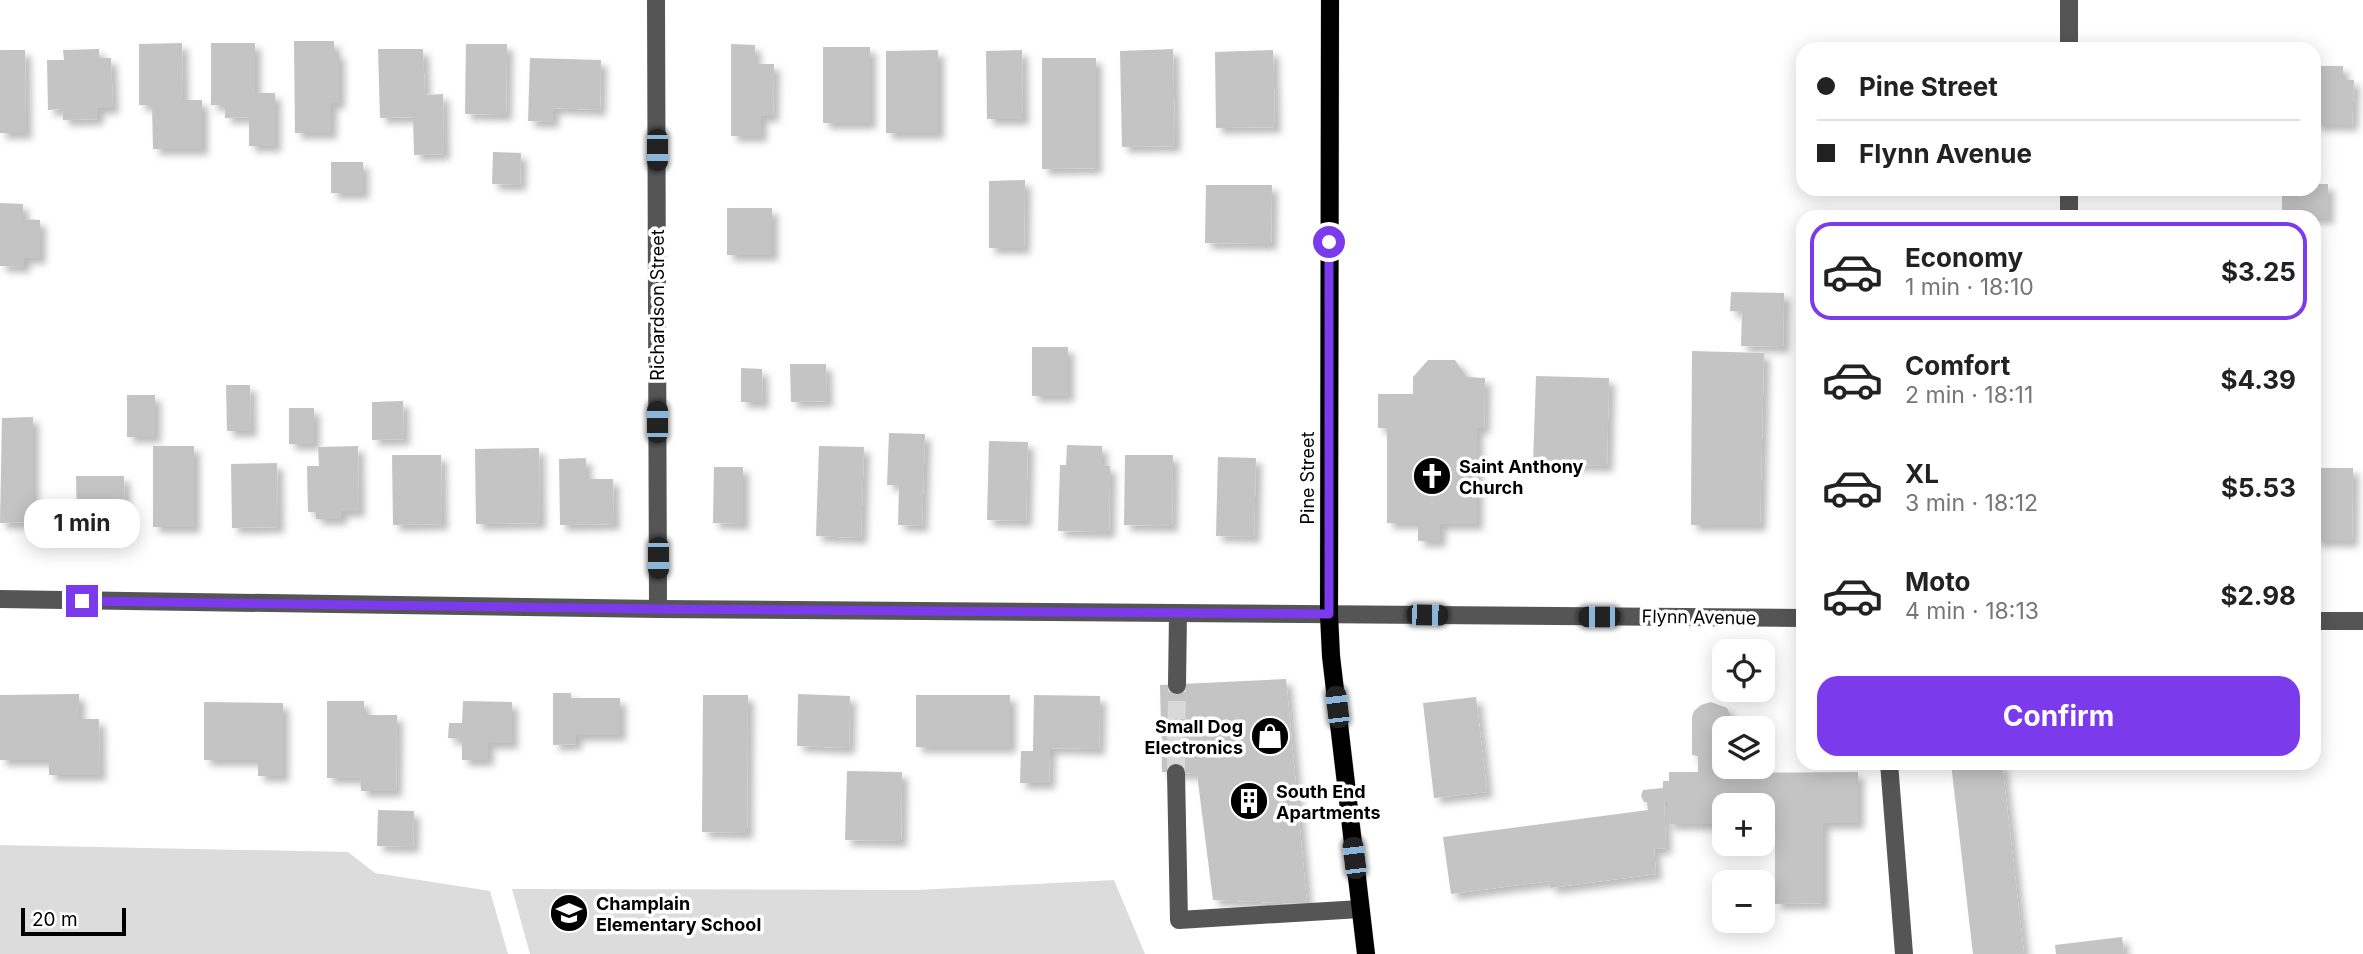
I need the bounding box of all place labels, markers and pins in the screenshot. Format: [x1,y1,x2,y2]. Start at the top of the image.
church icon: Saint Anthony Church [1411,455,1453,497]
place label: Saint Anthony Church [1459,456,1584,498]
shop icon: Small Dog Electronics [1249,715,1291,757]
place label: Small Dog Electronics [1145,716,1243,758]
building icon: South End Apartments [1228,780,1270,822]
place label: South End Apartments [1276,781,1381,823]
school or university icon: Champlain Elementary School [548,892,590,934]
place label: Champlain Elementary School [596,893,761,935]

